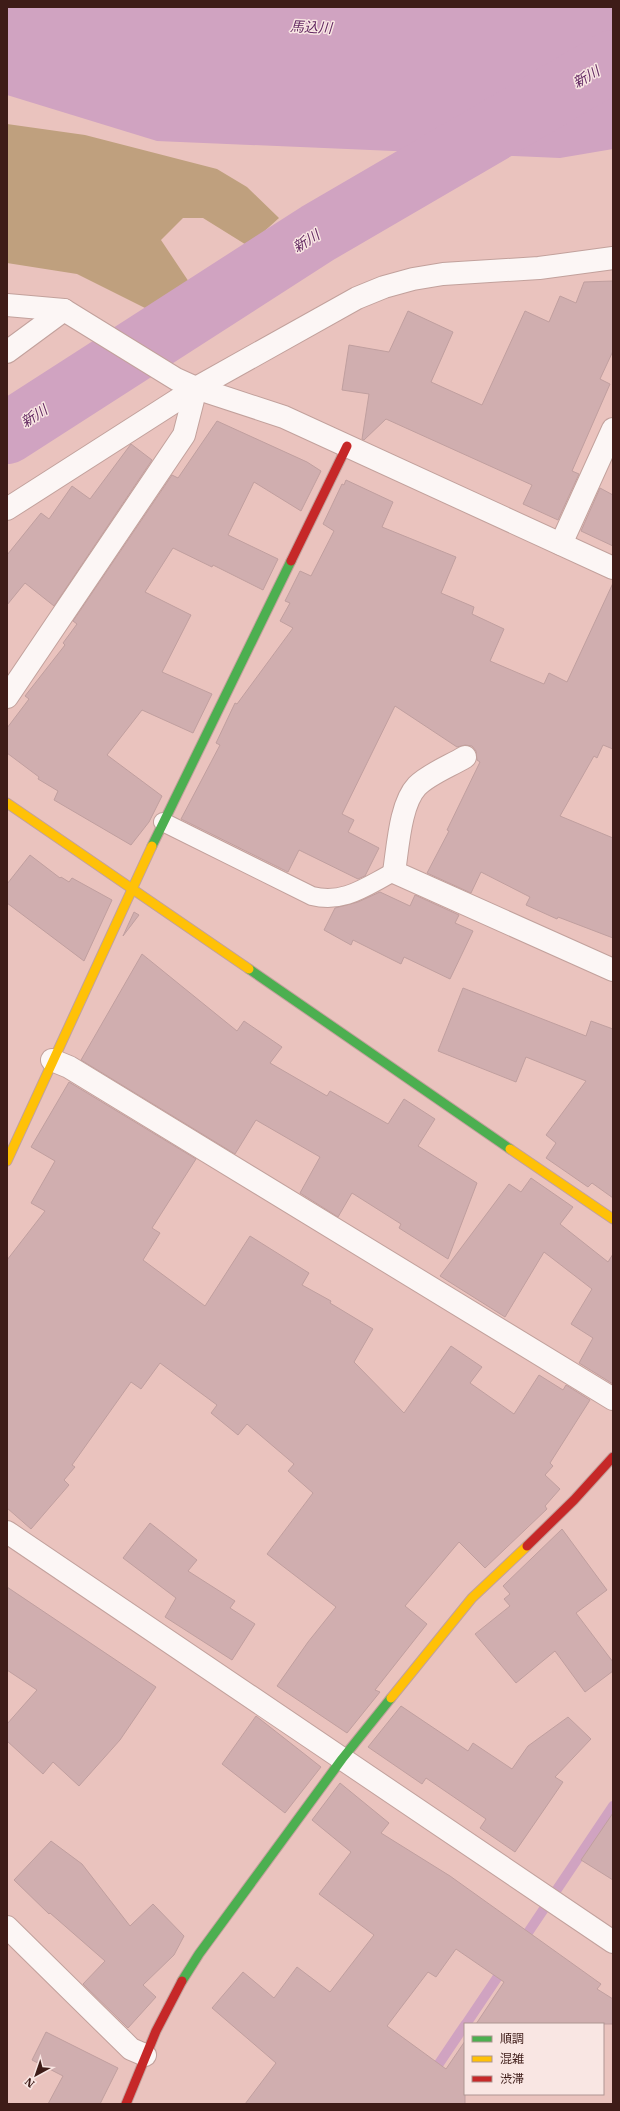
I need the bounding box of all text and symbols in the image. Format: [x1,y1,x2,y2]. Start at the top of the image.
water label: 馬込川 [290,17,334,37]
water label: 新川 [569,61,604,92]
water label: 新川 [289,225,324,256]
water label: 新川 [17,400,52,431]
legend [464,2023,604,2095]
text: 順調 [500,2031,524,2046]
text: 混雑 [500,2051,524,2066]
north arrow [16,2055,56,2095]
text: 渋滞 [500,2071,524,2086]
text: N [22,2074,37,2091]

